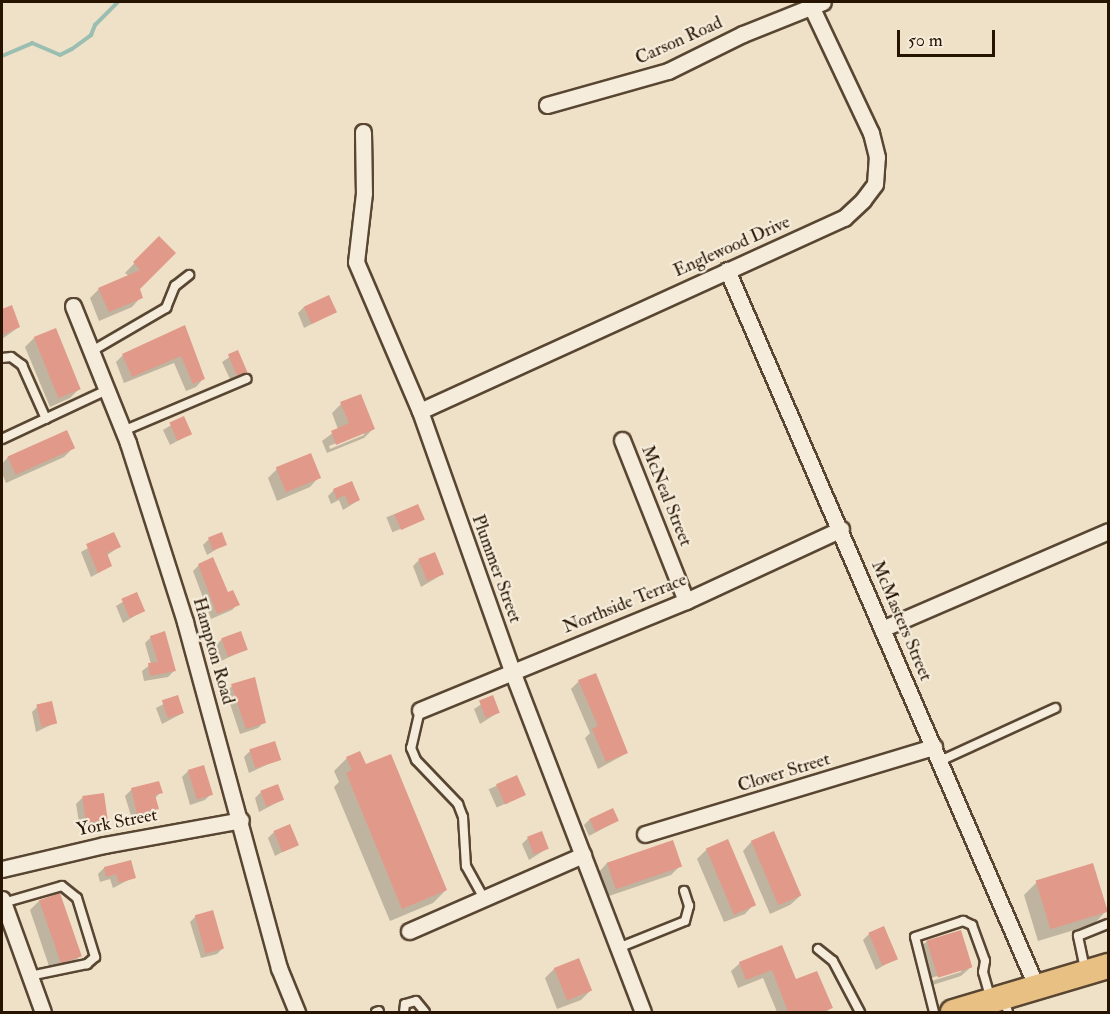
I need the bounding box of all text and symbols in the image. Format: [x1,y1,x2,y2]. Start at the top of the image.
street label: Carson Road [632,12,726,70]
scale bar [900,18,998,56]
text: 50 m [908,29,943,52]
street label: Englewood Drive [670,212,794,282]
street label: McNeal Street [636,442,696,550]
street label: Plummer Street [466,512,526,626]
street label: McMasters Street [866,558,936,684]
street label: Northside Terrace [560,569,690,639]
street label: Hampton Road [187,595,239,707]
street label: Clover Street [735,749,833,797]
street label: York Street [75,805,159,841]

